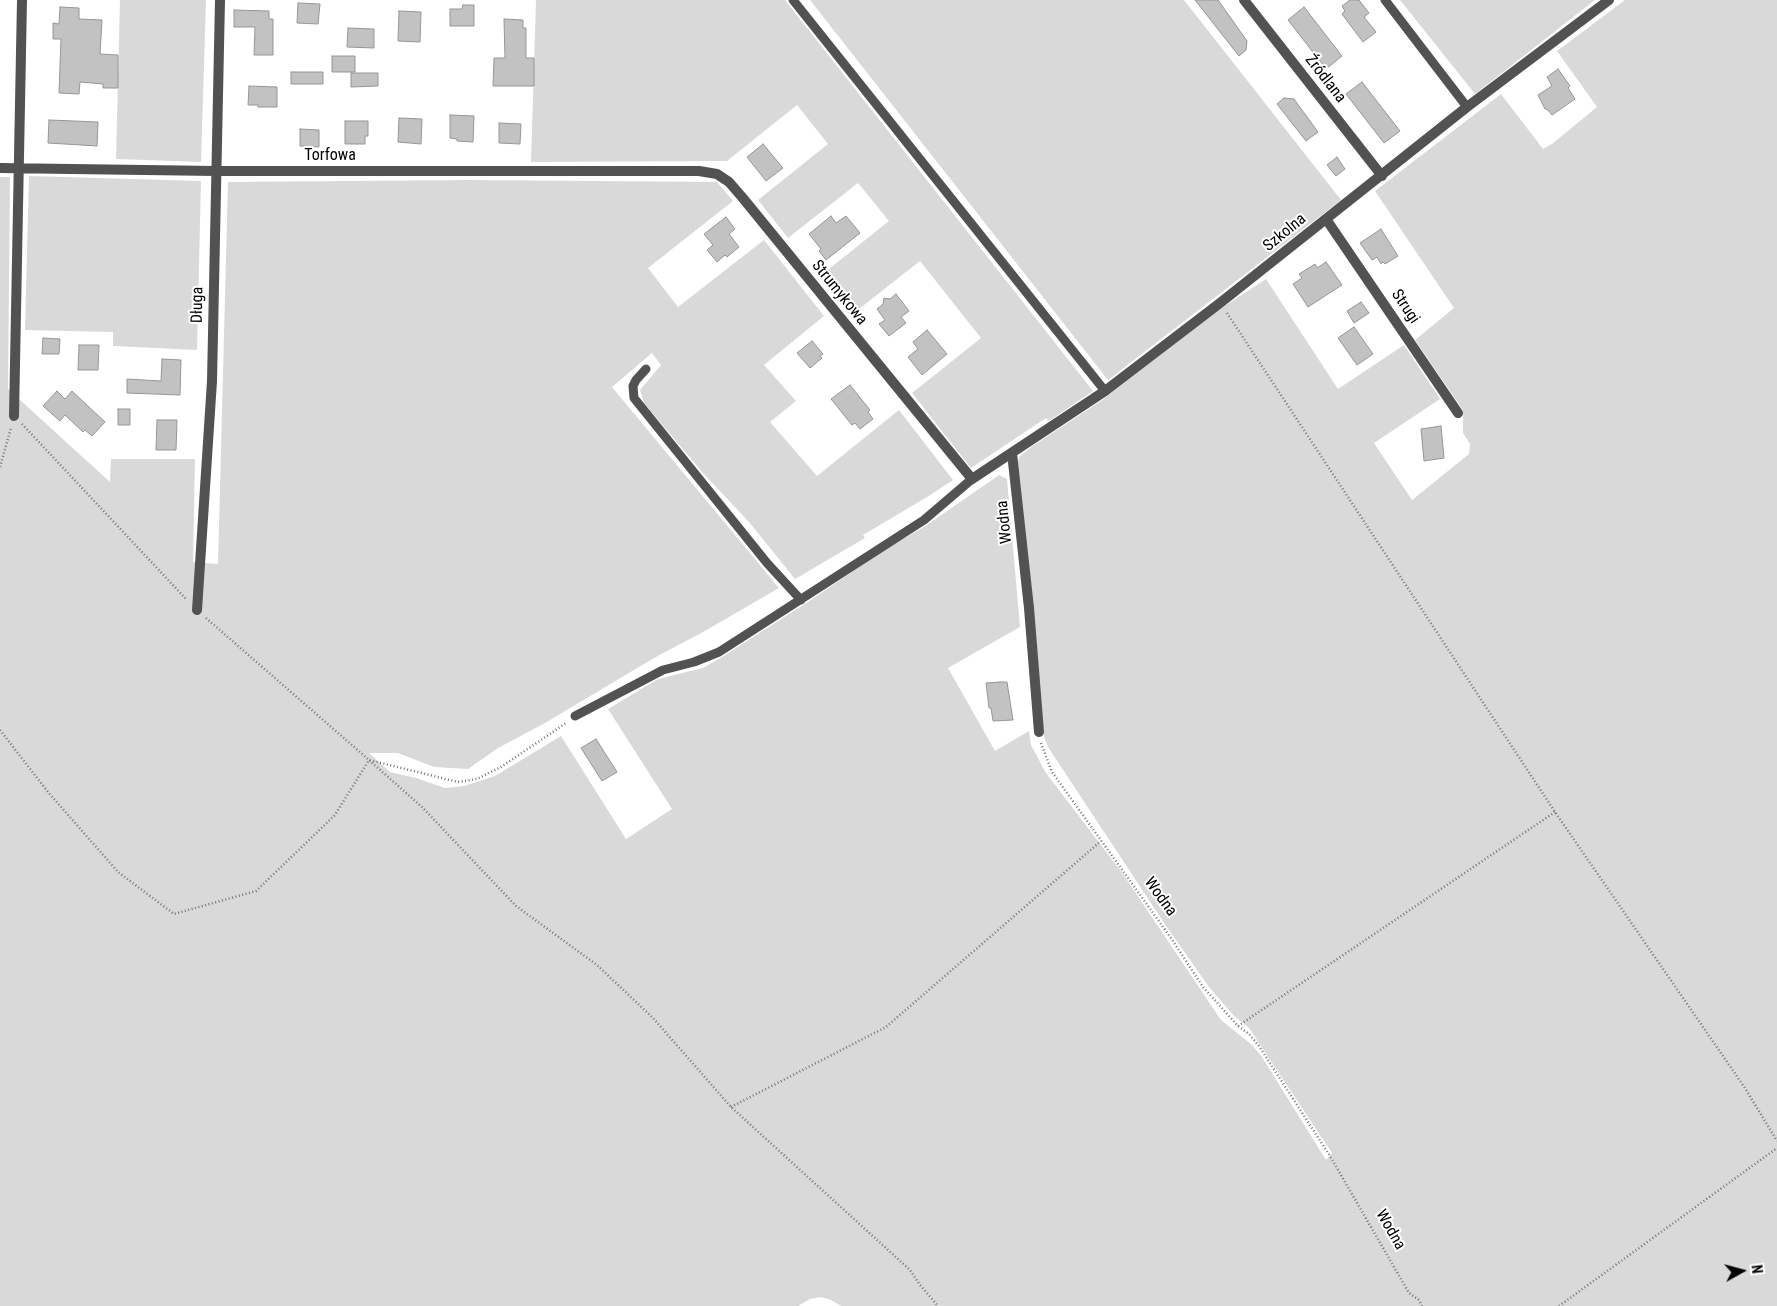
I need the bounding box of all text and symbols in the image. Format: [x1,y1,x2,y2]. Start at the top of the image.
street label: Źródlana [1300,51,1350,107]
street label: Torfowa [304,146,356,166]
street label: Szkolna [1260,210,1310,256]
street label: Strumykowa [807,257,871,329]
street label: Strugi [1387,286,1423,328]
street label: Długa [188,287,208,323]
street label: Wodna [993,499,1017,545]
street label: Wodna [1139,874,1181,920]
street label: Wodna [1371,1206,1409,1254]
north arrow [1717,1246,1767,1296]
text: N [1748,1264,1765,1274]

